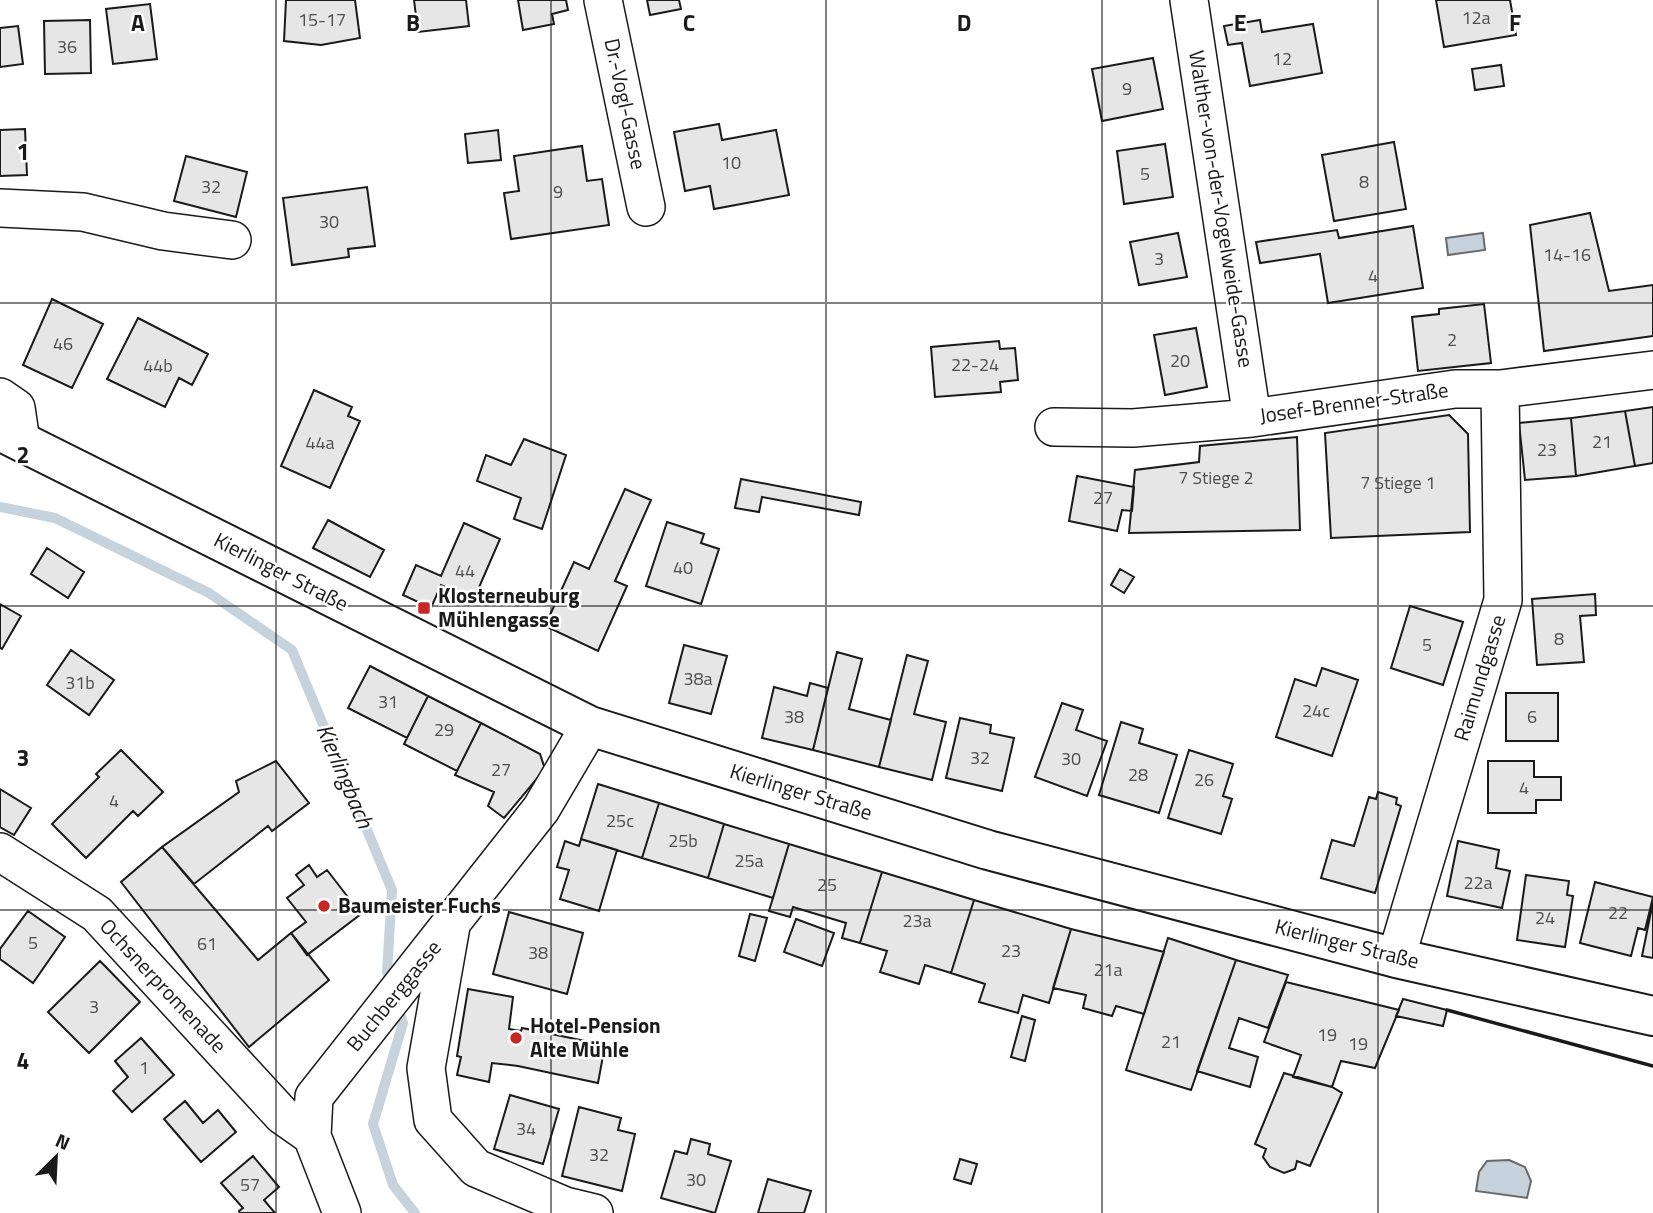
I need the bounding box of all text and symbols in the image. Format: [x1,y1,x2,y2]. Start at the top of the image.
house number: 12a [1461,4,1491,31]
text: A [131,5,145,40]
text: B [406,5,420,40]
text: C [683,5,695,40]
text: D [957,5,971,40]
text: E [1234,5,1246,40]
text: F [1509,5,1521,40]
house number: 15-17 [298,6,346,33]
house number: 36 [57,33,77,60]
street label: Dr.-Vogl-Gasse [596,35,655,172]
house number: 12 [1272,45,1292,72]
street label: Walther-von-der-Vogelweide-Gasse [1181,48,1263,370]
house number: 9 [1122,75,1132,102]
text: 1 [17,134,29,169]
house number: 10 [721,149,741,176]
house number: 5 [1140,160,1150,187]
house number: 8 [1359,168,1369,195]
house number: 32 [201,173,221,200]
house number: 9 [553,178,563,205]
house number: 30 [319,208,339,235]
house number: 14-16 [1543,241,1591,268]
house number: 3 [1154,245,1164,272]
house number: 4 [1368,262,1378,289]
house number: 2 [1447,326,1457,353]
house number: 46 [53,330,73,357]
house number: 20 [1170,347,1190,374]
house number: 22-24 [951,351,999,378]
house number: 44b [143,352,173,379]
street label: Josef-Brenner-Straße [1257,373,1450,431]
house number: 21 [1592,428,1612,455]
house number: 44a [305,429,335,456]
house number: 23 [1537,436,1557,463]
text: 2 [17,437,29,472]
house number: 7 Stiege 2 [1178,464,1254,491]
house number: 7 Stiege 1 [1360,469,1436,496]
house number: 27 [1093,484,1113,511]
street label: Kierlinger Straße [208,523,354,619]
house number: 40 [673,554,693,581]
house number: 44 [455,557,475,584]
place label: Klosterneuburg Mühlengasse [438,579,579,635]
marker: Klosterneuburg Mühlengasse [416,600,432,616]
street label: Raimundgasse [1445,611,1513,745]
house number: 8 [1554,625,1564,652]
house number: 5 [1422,631,1432,658]
house number: 38a [683,665,713,692]
house number: 31b [65,669,95,696]
house number: 31 [378,688,398,715]
house number: 24c [1302,697,1330,724]
house number: 38 [784,703,804,730]
house number: 6 [1527,703,1537,730]
house number: 29 [434,716,454,743]
water label: Kierlingbach [308,718,383,834]
text: 3 [17,740,29,775]
house number: 32 [970,744,990,771]
house number: 30 [1061,745,1081,772]
street label: Kierlinger Straße [726,754,876,828]
house number: 27 [491,756,511,783]
house number: 28 [1128,761,1148,788]
house number: 26 [1194,766,1214,793]
house number: 4 [1519,774,1529,801]
house number: 4 [109,787,119,814]
house number: 25c [606,807,634,834]
house number: 25b [668,827,698,854]
house number: 25a [734,847,764,874]
house number: 22a [1463,869,1493,896]
house number: 25 [817,871,837,898]
place label: Baumeister Fuchs [338,889,501,921]
marker: Baumeister Fuchs [316,898,332,914]
house number: 22 [1608,899,1628,926]
house number: 24 [1535,904,1555,931]
house number: 23a [902,907,932,934]
street label: Kierlinger Straße [1272,910,1423,976]
street label: Ochsnerpromenade [93,911,235,1060]
house number: 5 [28,929,38,956]
house number: 61 [197,930,217,957]
street label: Buchberggasse [338,933,448,1058]
house number: 23 [1001,937,1021,964]
house number: 38 [528,939,548,966]
house number: 21a [1093,956,1123,983]
house number: 3 [89,993,99,1020]
place label: Hotel-Pension Alte Mühle [530,1009,661,1065]
house number: 19 [1317,1021,1337,1048]
house number: 21 [1161,1028,1181,1055]
marker: Hotel-Pension Alte Mühle [508,1030,524,1046]
house number: 19 [1348,1030,1368,1057]
text: 4 [17,1043,29,1078]
house number: 1 [139,1054,149,1081]
house number: 34 [516,1115,536,1142]
north arrow [21,1122,91,1192]
text: N [51,1125,75,1157]
house number: 32 [589,1141,609,1168]
house number: 30 [686,1166,706,1193]
house number: 57 [240,1171,260,1198]

